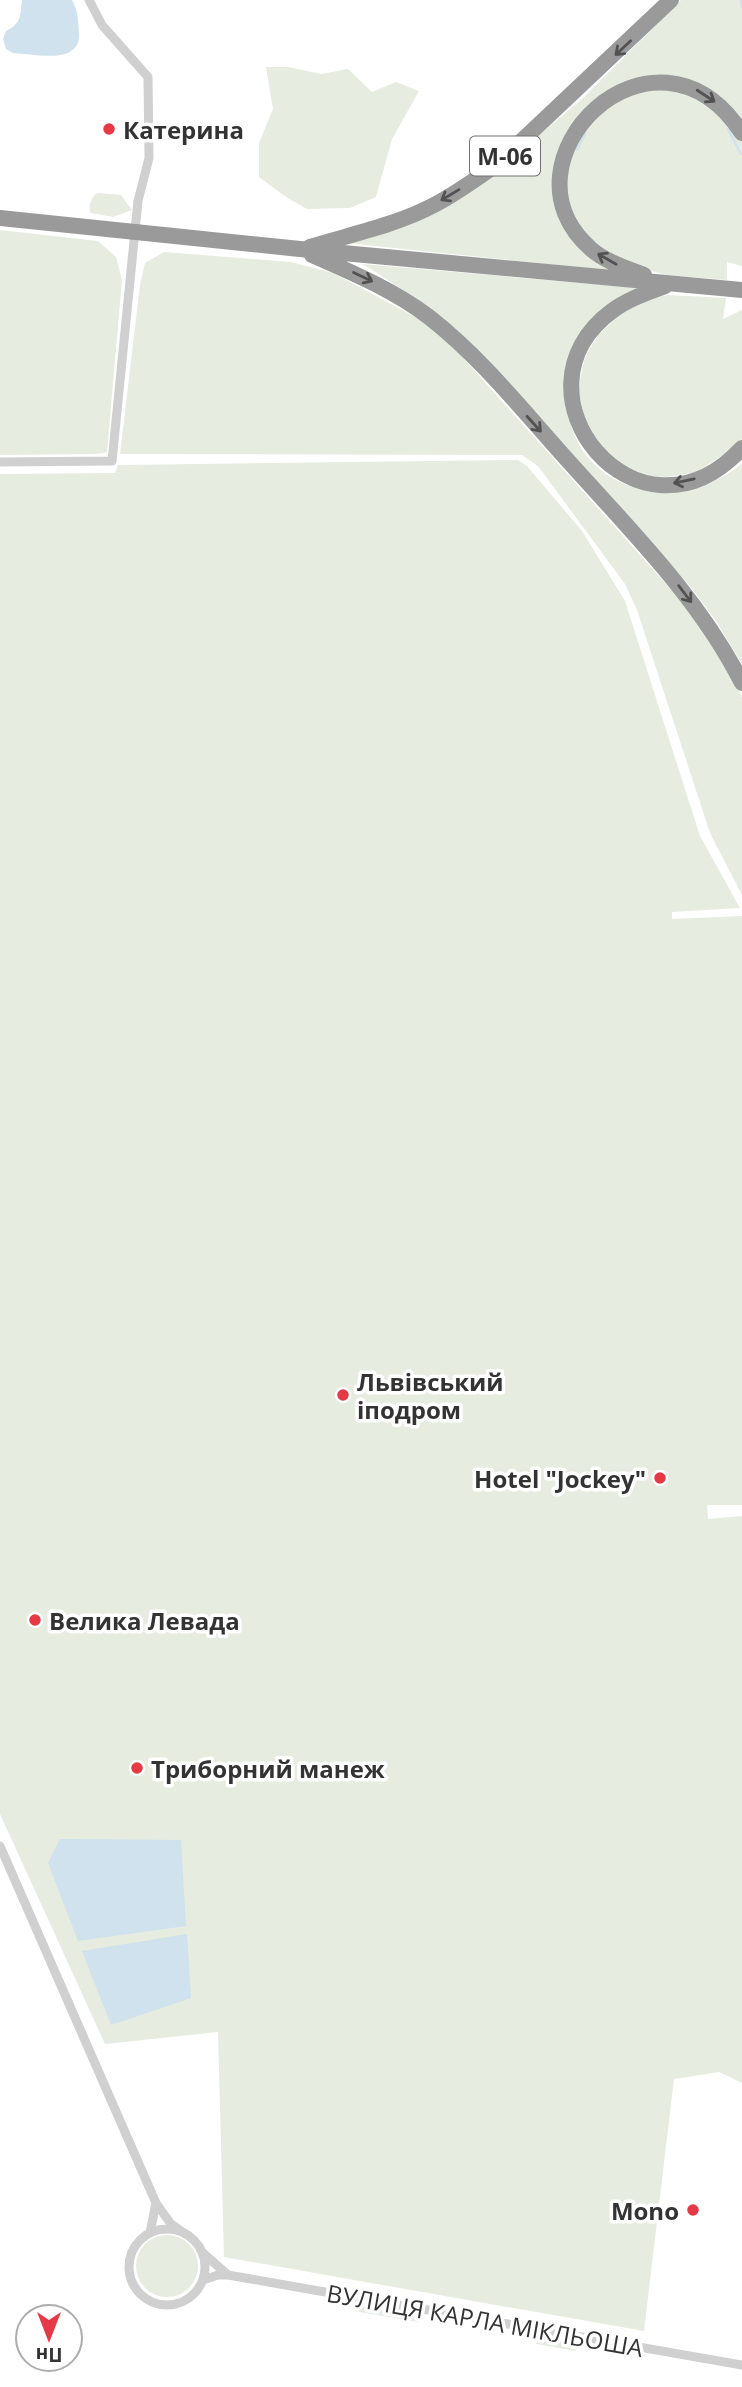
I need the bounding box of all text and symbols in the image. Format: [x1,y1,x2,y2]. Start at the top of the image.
one-way arrow [615,39,632,56]
one-way arrow [696,89,715,104]
place label: Катерина [123,113,244,146]
marker: Катерина [101,121,117,137]
road number: М-06 [470,136,540,176]
one-way arrow [441,189,461,203]
one-way arrow [597,251,617,265]
one-way arrow [352,271,373,284]
one-way arrow [526,414,542,432]
one-way arrow [674,476,696,489]
one-way arrow [678,584,693,602]
place label: Львівський іподром [357,1365,504,1426]
marker: Львівський іподром [335,1387,351,1403]
place label: Hotel "Jockey" [474,1462,646,1495]
marker: Hotel "Jockey" [652,1470,668,1486]
place label: Велика Левада [49,1604,240,1637]
marker: Велика Левада [27,1612,43,1628]
place label: Триборний манеж [151,1752,385,1785]
marker: Триборний манеж [129,1760,145,1776]
place label: Mono [611,2194,679,2227]
marker: Mono [685,2202,701,2218]
street label: ВУЛИЦЯ КАРЛА МІКЛЬОША [324,2276,647,2364]
north arrow [14,2303,84,2373]
text: Пн [36,2342,62,2368]

